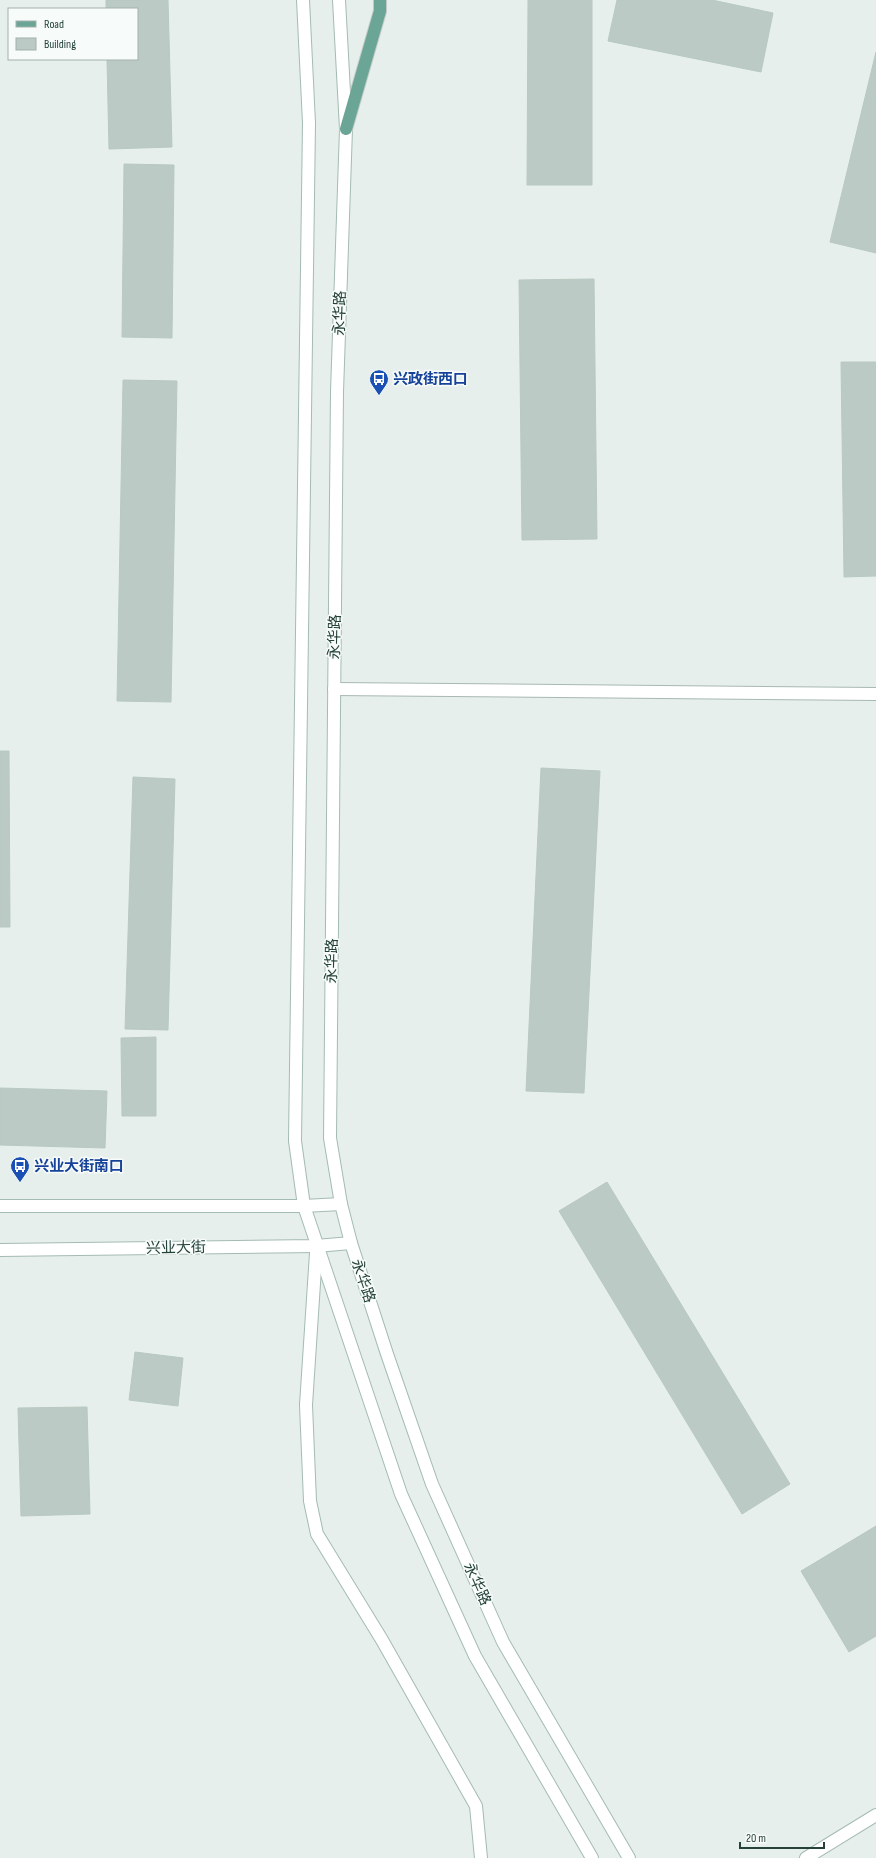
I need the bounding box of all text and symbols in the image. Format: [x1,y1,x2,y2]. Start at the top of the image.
legend [8,8,138,60]
text: Road [44,17,64,32]
text: Building [44,37,76,52]
street label: 永华路 [330,290,350,336]
bus stop icon: 兴政街西口 [368,368,390,396]
place label: 兴政街西口 [393,370,468,389]
street label: 永华路 [325,614,345,660]
street label: 永华路 [322,938,342,984]
bus stop icon: 兴业大街南口 [9,1155,31,1183]
place label: 兴业大街南口 [34,1157,124,1176]
street label: 兴业大街 [146,1238,206,1258]
street label: 永华路 [347,1257,379,1305]
street label: 永华路 [459,1560,495,1608]
scale bar [740,1824,824,1850]
text: 20 m [746,1831,766,1846]

